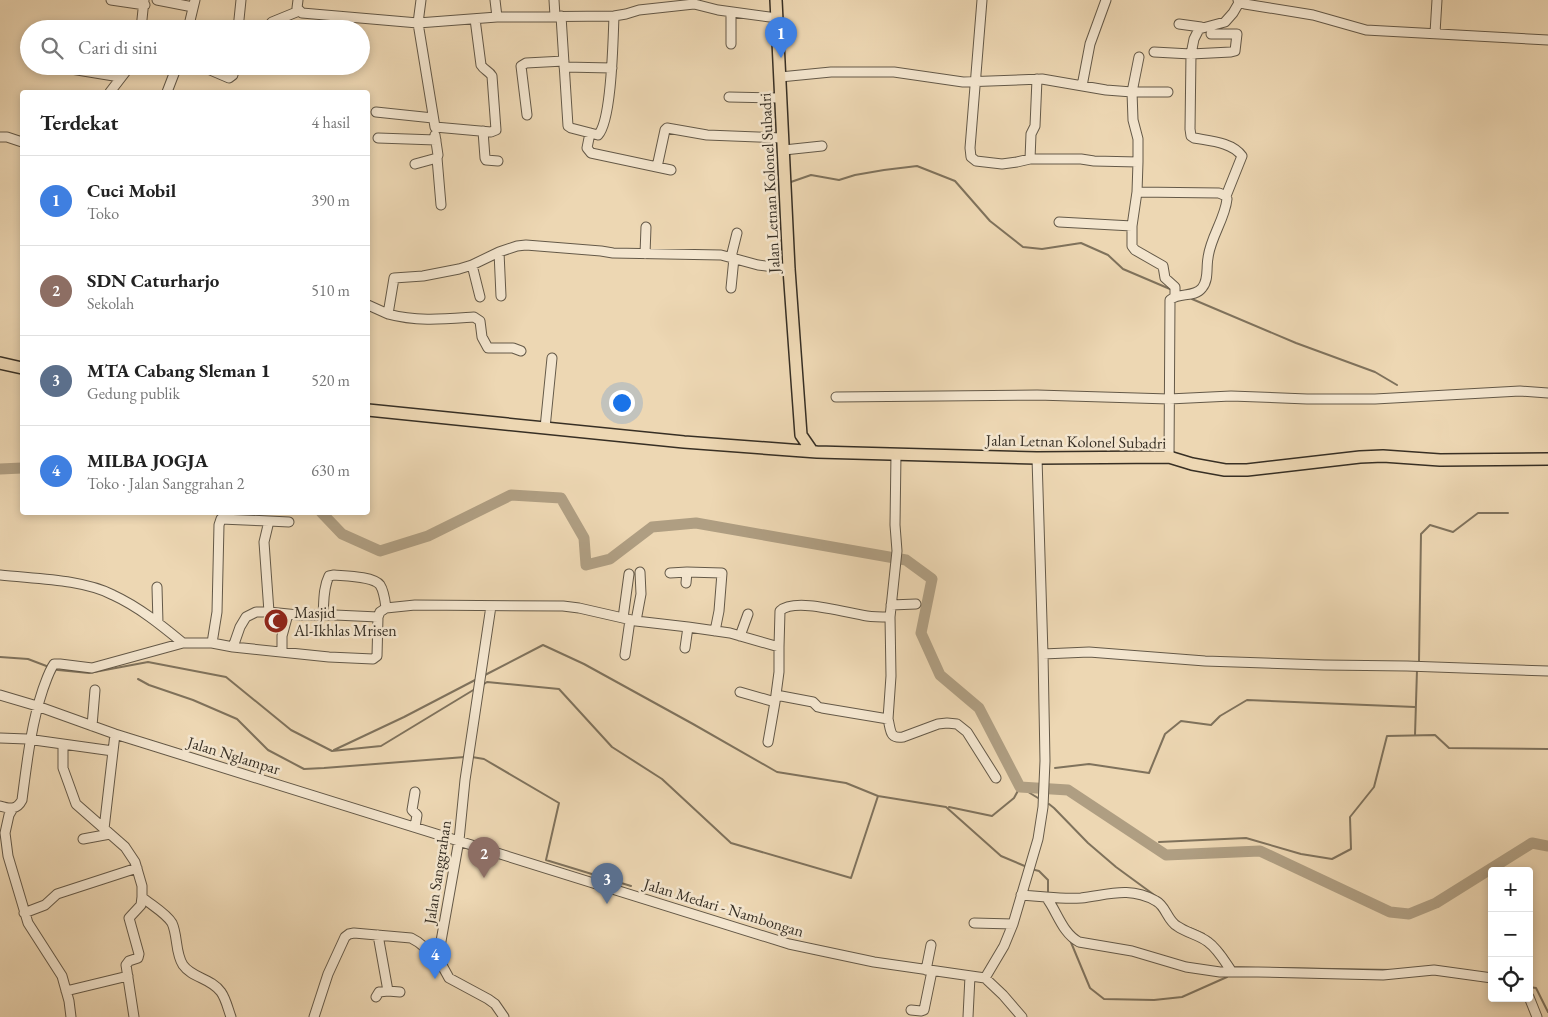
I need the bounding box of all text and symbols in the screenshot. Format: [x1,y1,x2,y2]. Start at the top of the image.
pin: 1 [765,17,797,58]
search box [20,20,370,75]
icon: search [38,34,66,62]
text: Cari di sini [78,35,157,60]
street label: Jalan Letnan Kolonel Subadri [754,92,785,276]
text: Terdekat [40,109,118,136]
text: 4 hasil [312,112,350,133]
text: Cuci Mobil [87,178,176,203]
text: 1 [52,190,60,211]
text: 390 m [311,190,350,211]
text: Toko [87,203,119,224]
text: SDN Caturharjo [87,268,219,293]
text: 2 [52,280,60,301]
text: 510 m [311,280,350,301]
text: Sekolah [87,293,134,314]
text: MTA Cabang Sleman 1 [87,358,270,383]
text: 3 [52,370,60,391]
text: 520 m [311,370,350,391]
text: Gedung publik [87,383,180,404]
your location [609,390,635,416]
street label: Jalan Letnan Kolonel Subadri [984,429,1166,454]
text: MILBA JOGJA [87,448,208,473]
text: 4 [52,460,60,481]
text: 630 m [311,460,350,481]
text: Toko · Jalan Sanggrahan 2 [87,473,244,494]
place label: Masjid Al-Ikhlas Mrisen [293,602,397,641]
mosque icon: Masjid Al-Ikhlas Mrisen [263,608,289,634]
street label: Jalan Nglampar [183,731,283,780]
street label: Jalan Sanggrahan [419,818,456,927]
pin: 2 [468,837,500,878]
pin: 3 [591,863,623,904]
map controls [1488,867,1533,1002]
button: + [1488,867,1533,912]
street label: Jalan Medari - Nambongan [639,873,807,942]
button: − [1488,912,1533,957]
pin: 4 [419,938,451,979]
button: locate [1488,957,1533,1002]

